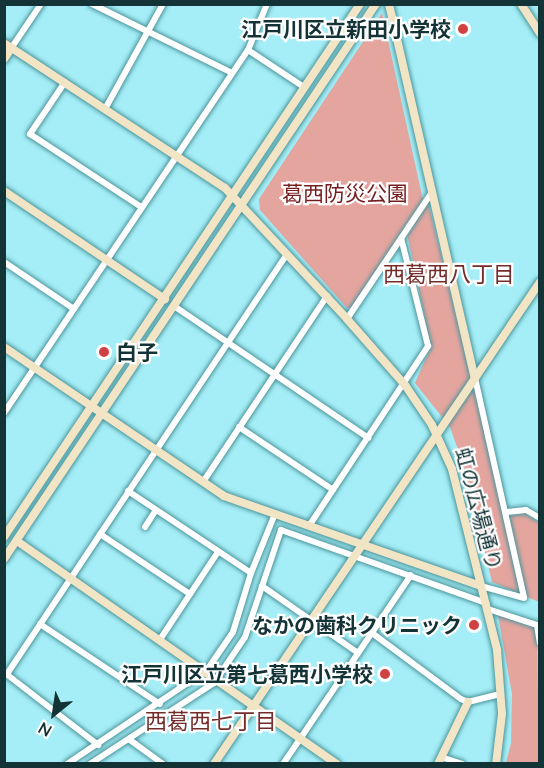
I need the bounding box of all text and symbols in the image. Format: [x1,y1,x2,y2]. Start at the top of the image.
place label: 江戸川区立新田小学校 [241,16,451,42]
marker: 江戸川区立新田小学校 [456,22,470,36]
park label: 葛西防災公園 [282,180,408,206]
district label: 西葛西八丁目 [383,261,515,287]
place label: 白子 [116,339,158,365]
marker: 白子 [97,345,111,359]
street label: 虹の広場通り [451,445,507,573]
place label: なかの歯科クリニック [252,612,462,638]
marker: なかの歯科クリニック [467,618,481,632]
place label: 江戸川区立第七葛西小学校 [121,661,373,687]
marker: 江戸川区立第七葛西小学校 [378,667,392,681]
north arrow [24,684,84,744]
district label: 西葛西七丁目 [145,708,277,734]
text: N [35,719,55,741]

